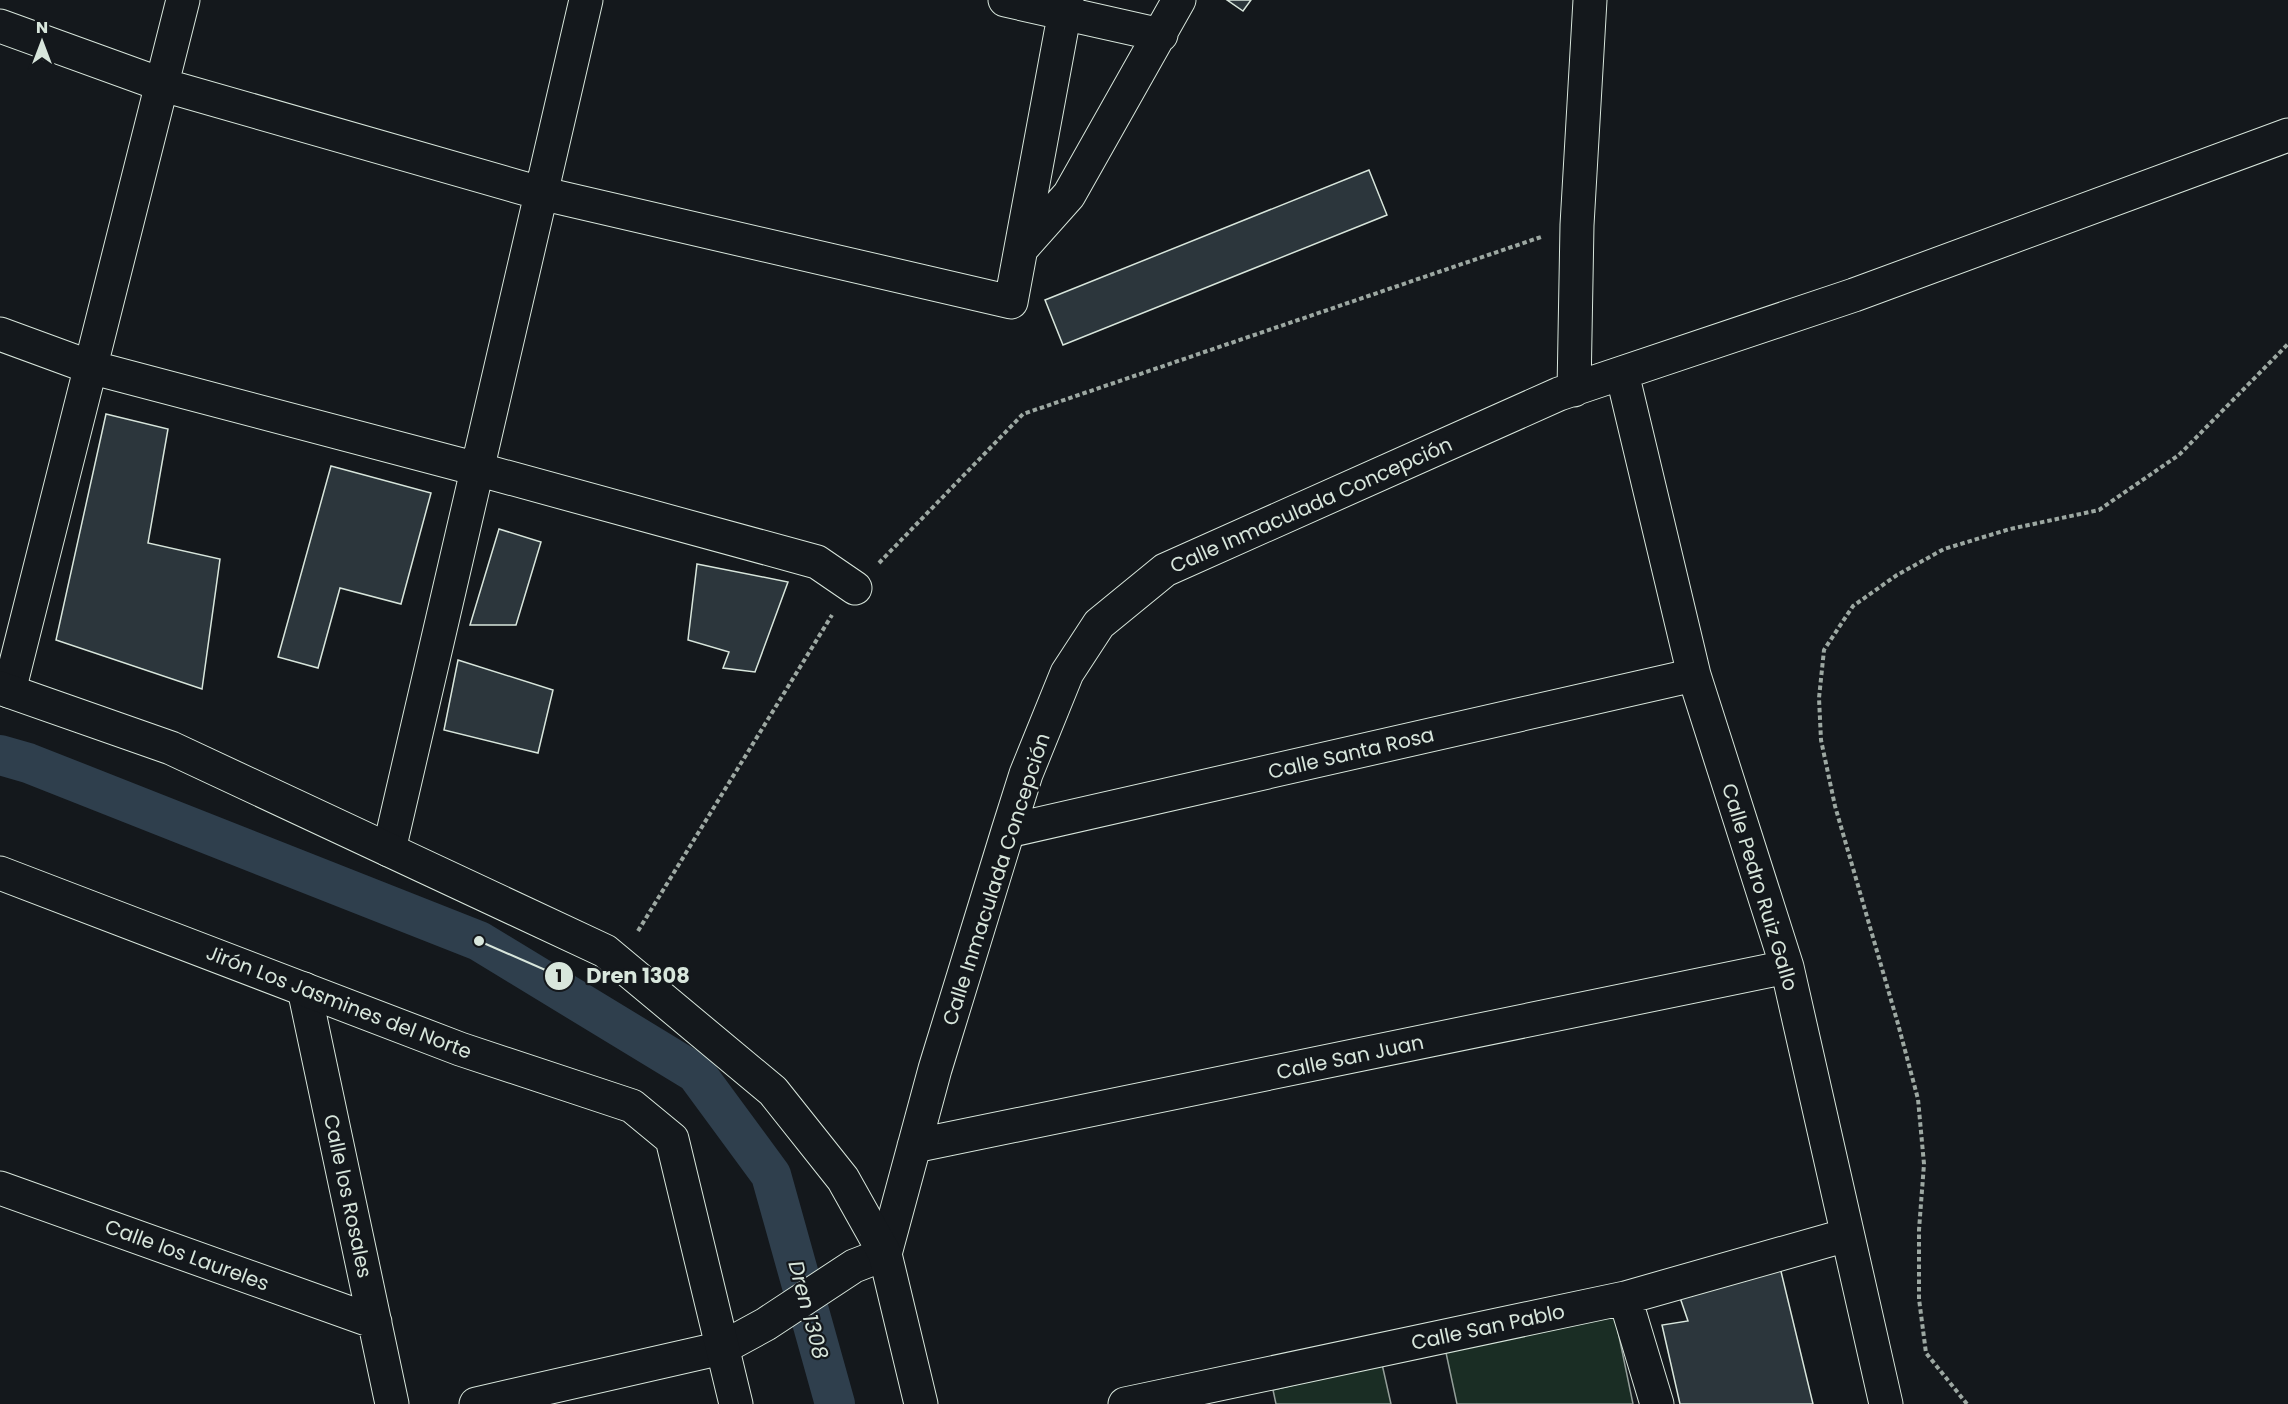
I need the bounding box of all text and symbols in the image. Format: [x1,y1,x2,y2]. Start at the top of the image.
north arrow [12,12,72,72]
text: N [36,16,48,39]
street label: Calle Inmaculada Concepción [1166,430,1456,580]
street label: Calle Santa Rosa [1265,720,1437,786]
street label: Calle Inmaculada Concepción [935,729,1057,1029]
street label: Calle Pedro Ruiz Gallo [1715,780,1805,994]
street label: Jirón Los Jasmines del Norte [202,938,476,1066]
callout: Dren 1308 [544,957,702,996]
text: Dren 1308 [586,961,690,990]
text: 1 [556,963,562,988]
street label: Calle San Juan [1274,1028,1426,1086]
street label: Calle los Rosales [317,1112,379,1280]
street label: Calle los Laureles [101,1212,273,1298]
water label: Dren 1308 [781,1257,836,1362]
street label: Calle San Pablo [1409,1297,1567,1357]

